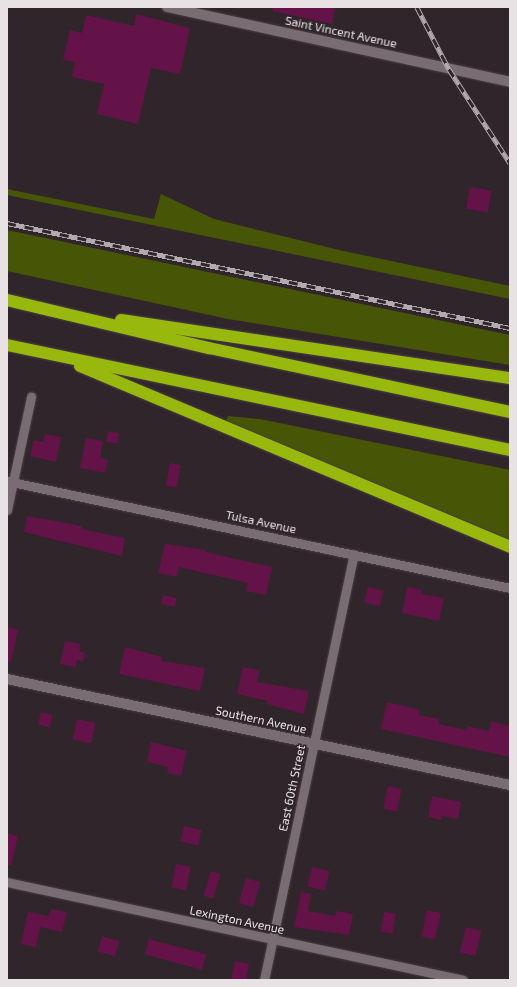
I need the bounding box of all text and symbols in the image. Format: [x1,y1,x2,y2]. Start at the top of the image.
street label: Saint Vincent Avenue [284,13,398,51]
street label: Tulsa Avenue [224,507,298,537]
street label: Southern Avenue [214,703,308,737]
street label: East 60th Street [276,743,308,833]
street label: Lexington Avenue [188,903,286,937]

